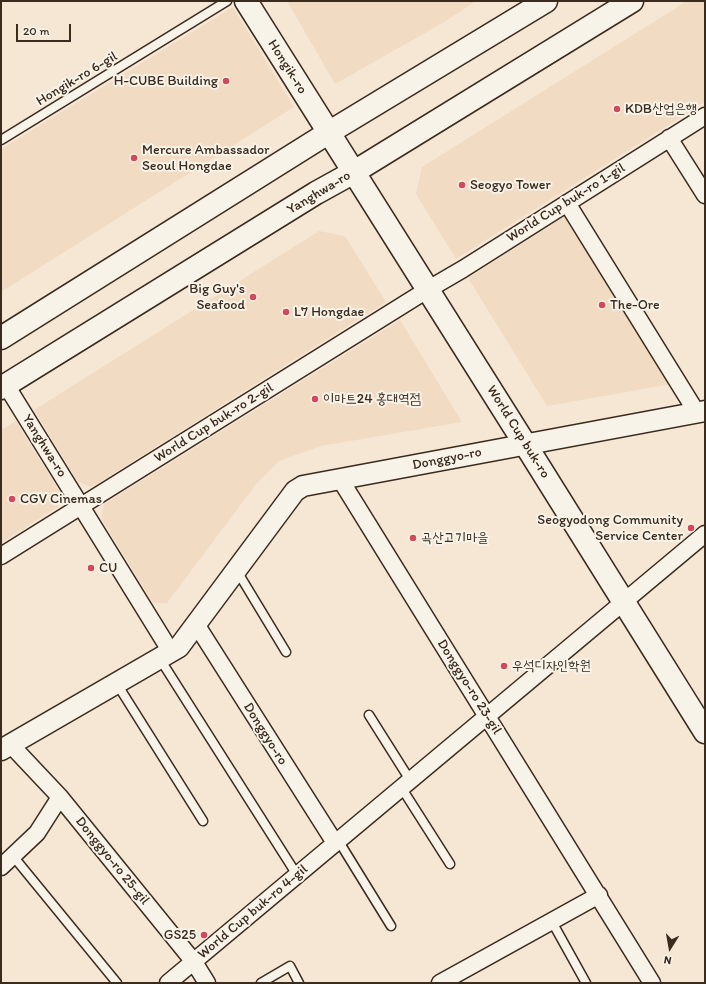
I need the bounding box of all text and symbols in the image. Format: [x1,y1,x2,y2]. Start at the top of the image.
scale bar [18,16,73,42]
text: 20 m [23,24,50,38]
street label: Hongik-ro [264,37,310,97]
street label: Hongik-ro 6-gil [33,48,121,110]
place label: H-CUBE Building [114,73,218,89]
marker: H-CUBE Building [221,76,231,86]
place label: KDB산업은행 [625,101,697,117]
marker: KDB산업은행 [612,104,622,114]
place label: Mercure Ambassador Seoul Hongdae [142,142,270,174]
marker: Mercure Ambassador Seoul Hongdae [129,153,139,163]
street label: World Cup buk-ro 1-gil [504,160,628,246]
street label: Yanghwa-ro [284,167,354,219]
place label: Seogyo Tower [470,177,551,193]
marker: Seogyo Tower [457,180,467,190]
place label: Big Guy's Seafood [189,281,245,314]
marker: Big Guy's Seafood [248,292,258,302]
place label: The-Ore [610,297,660,313]
marker: The-Ore [597,300,607,310]
place label: L7 Hongdae [294,304,364,320]
marker: L7 Hongdae [281,307,291,317]
street label: World Cup buk-ro 2-gil [151,379,277,467]
street label: World Cup buk-ro [483,382,553,482]
place label: 이마트24 홍대역점 [323,391,421,407]
marker: 이마트24 홍대역점 [310,394,320,404]
street label: Yanghwa-ro [18,411,70,481]
street label: Donggyo-ro [411,444,483,474]
place label: CGV Cinemas [20,491,102,507]
marker: CGV Cinemas [7,494,17,504]
place label: Seogyodong Community Service Center [537,512,683,544]
marker: Seogyodong Community Service Center [686,523,696,533]
place label: 곡산고기마을 [421,530,489,546]
marker: 곡산고기마을 [408,533,418,543]
place label: CU [99,560,117,576]
marker: CU [86,563,96,573]
street label: Donggyo-ro 23-gil [433,636,505,738]
place label: 우석디자인학원 [512,658,591,674]
marker: 우석디자인학원 [499,661,509,671]
street label: Donggyo-ro [239,700,291,768]
street label: Donggyo-ro 25-gil [71,814,153,908]
street label: World Cup buk-ro 4-gil [195,861,311,963]
place label: GS25 [164,927,196,943]
north arrow [650,928,690,968]
marker: GS25 [199,930,209,940]
text: N [663,953,673,967]

